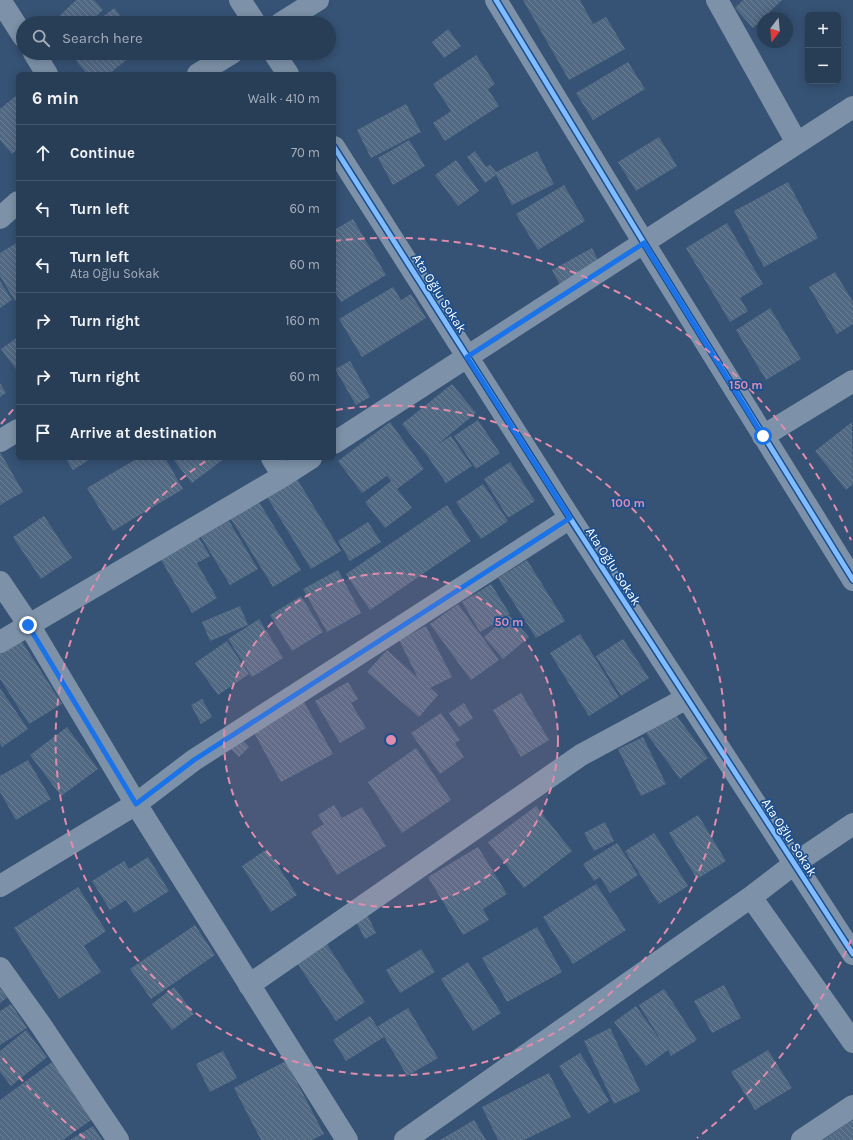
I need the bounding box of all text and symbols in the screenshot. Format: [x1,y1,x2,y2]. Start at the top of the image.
north arrow [757,12,793,48]
map controls [805,12,841,84]
button: + [805,12,841,48]
search box [16,16,336,60]
icon: search [30,27,52,49]
text: Search here [62,29,143,47]
button: − [805,48,841,84]
text: 6 min [32,88,79,108]
text: Walk · 410 m [248,91,320,106]
icon: ahead [32,142,54,164]
text: Continue [70,144,135,162]
text: 70 m [291,145,320,160]
icon: left [32,198,54,220]
text: Turn left [70,200,129,218]
text: 60 m [290,201,320,216]
text: Turn left [70,248,129,266]
street label: Ata Oğlu Sokak [409,251,470,335]
icon: left [32,254,54,276]
text: 60 m [290,257,320,272]
text: Ata Oğlu Sokak [70,266,160,281]
icon: right [32,310,54,332]
text: Turn right [70,312,140,330]
text: 160 m [285,313,320,328]
icon: right [32,366,54,388]
text: Turn right [70,368,140,386]
text: 60 m [290,369,320,384]
text: 150 m [729,378,763,392]
icon: arrive [32,422,54,444]
text: Arrive at destination [70,424,217,442]
route start [754,427,772,445]
text: 100 m [611,496,645,510]
street label: Ata Oğlu Sokak [583,525,644,608]
text: 50 m [495,615,524,629]
route end [19,616,37,634]
centre of rings [384,733,398,747]
street label: Ata Oğlu Sokak [759,796,820,879]

